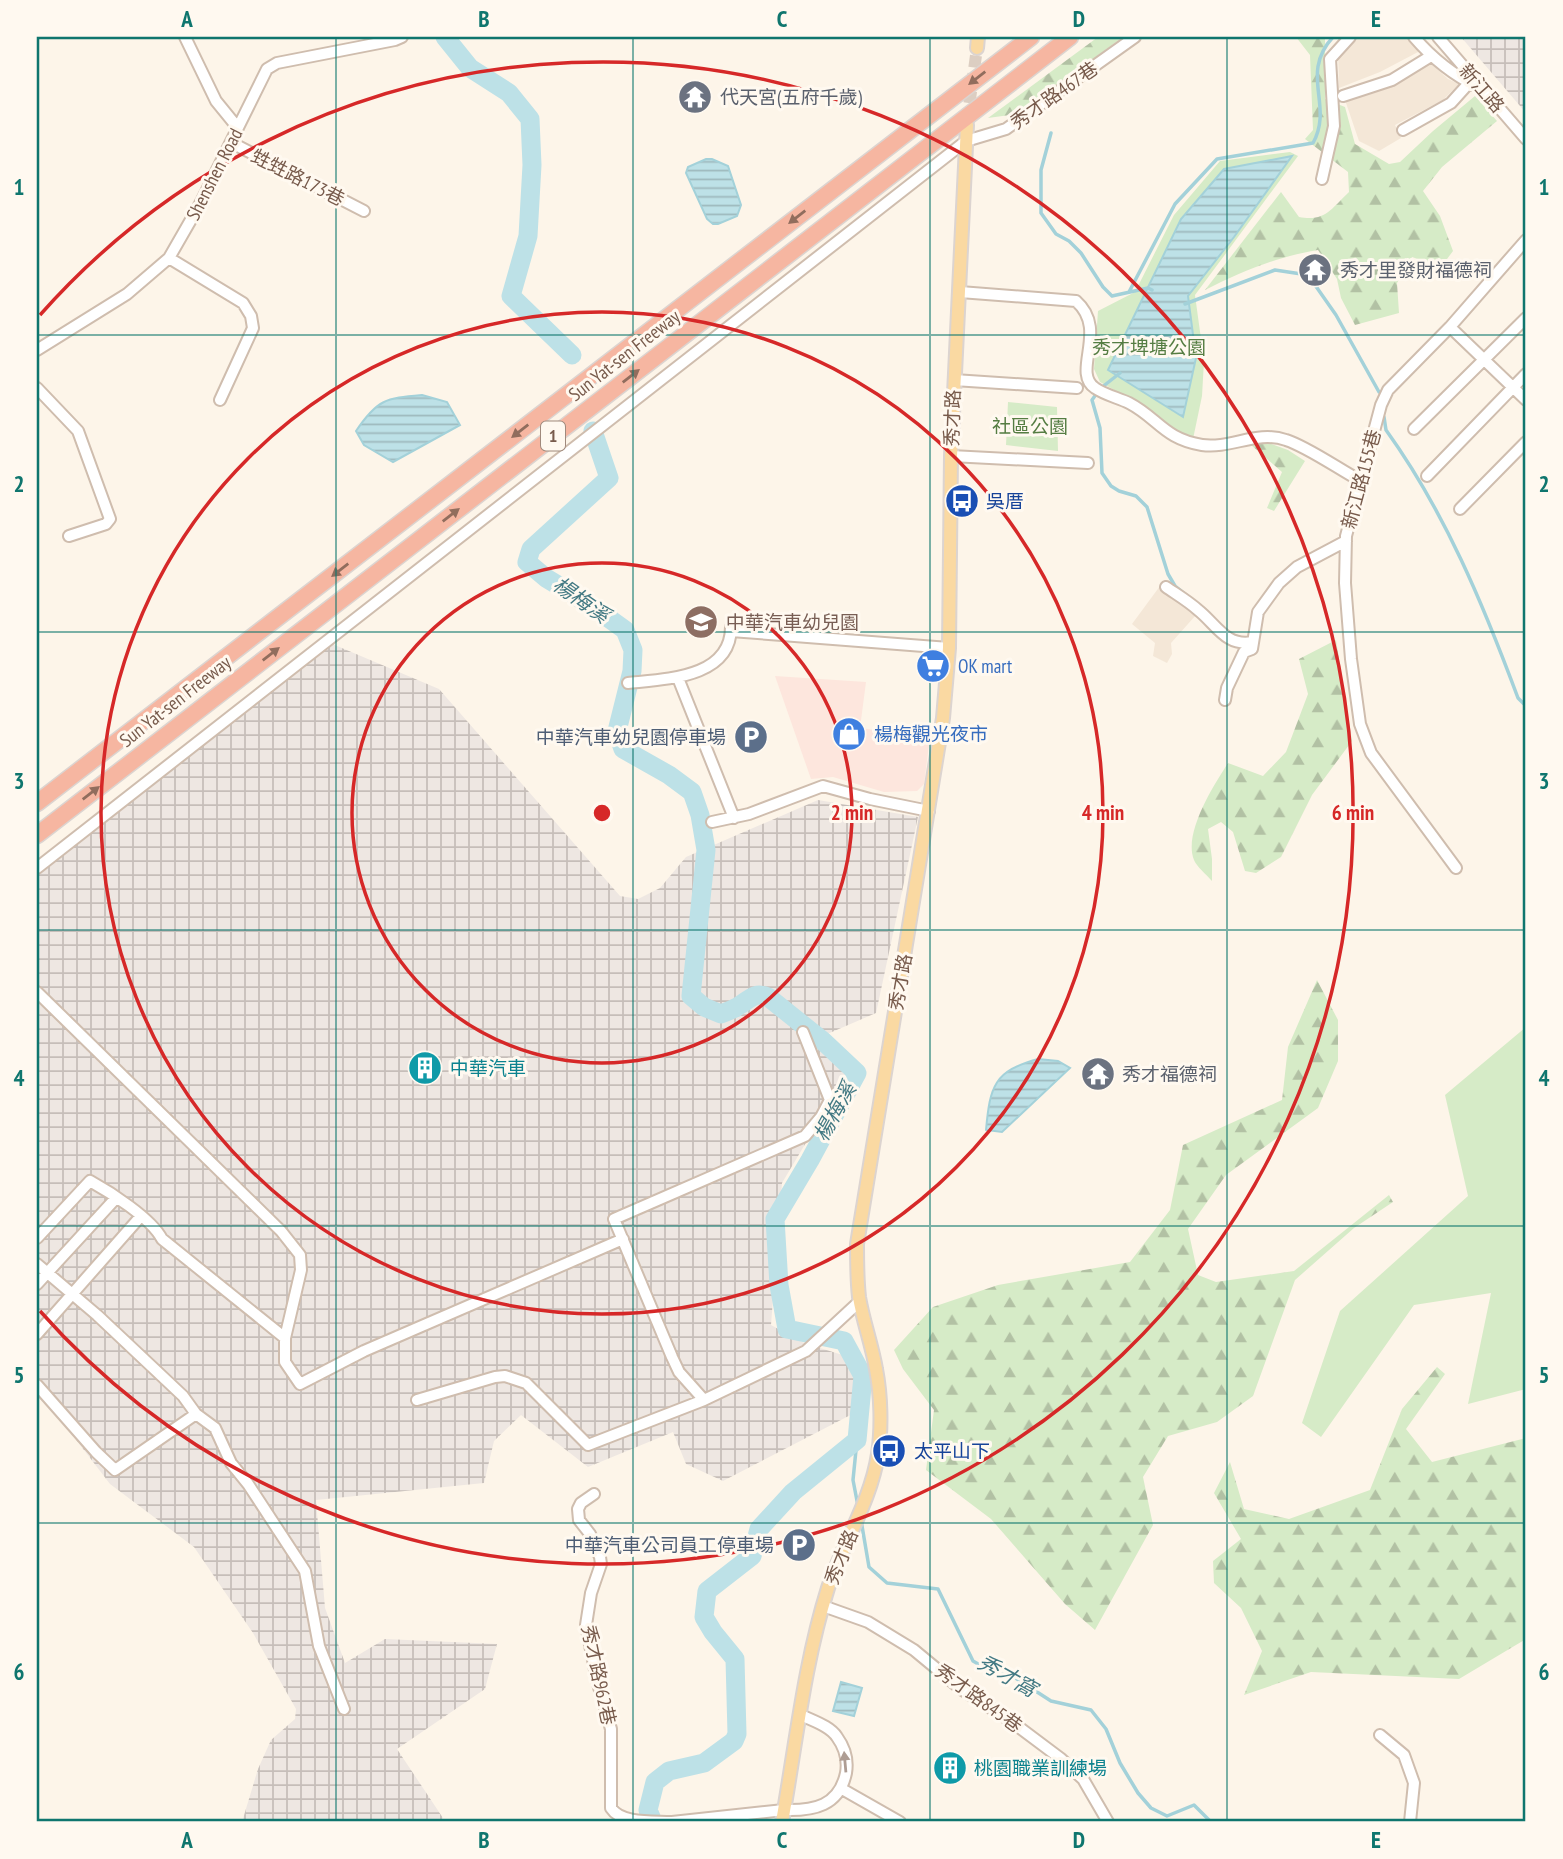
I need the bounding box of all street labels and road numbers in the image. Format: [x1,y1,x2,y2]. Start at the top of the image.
street label: 秀才路467巷 [1005,56,1103,134]
street label: 新江路 [1454,59,1510,117]
street label: Shenshen Road [181,124,247,224]
street label: 甡甡路173巷 [247,143,349,211]
street label: Sun Yat-sen Freeway [564,304,685,406]
street label: 秀才路 [939,389,965,447]
road number: 1 [541,422,565,450]
street label: 新江路155巷 [1336,427,1386,531]
street label: Sun Yat-sen Freeway [115,650,236,752]
street label: 秀才路 [883,952,917,1012]
street label: 秀才路 [819,1526,863,1588]
street label: 秀才路962巷 [577,1623,621,1727]
street label: 秀才路845巷 [931,1658,1027,1738]

